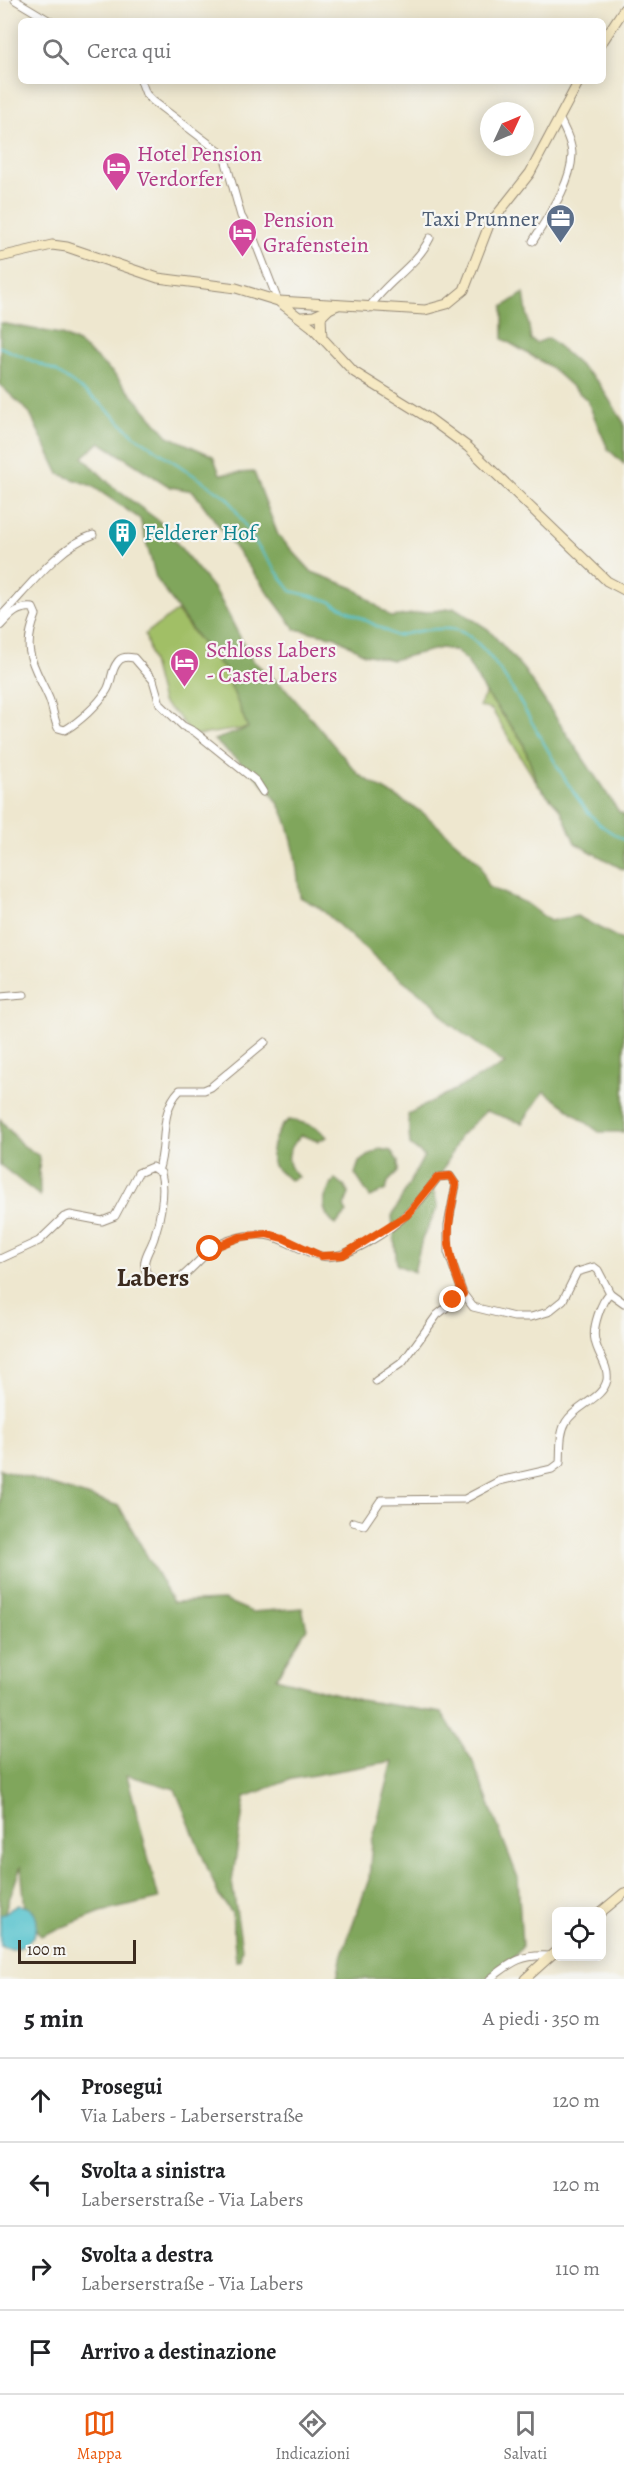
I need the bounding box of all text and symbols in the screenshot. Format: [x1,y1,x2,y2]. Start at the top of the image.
search box [18,18,606,84]
icon: search [39,35,72,68]
text: Cerca qui [87,36,172,66]
north arrow [480,102,534,156]
place label: Hotel Pension Verdorfer [136,139,262,194]
hotel icon: Hotel Pension Verdorfer [100,150,132,192]
office icon: Taxi Prunner [544,202,576,244]
place label: Taxi Prunner [422,204,539,234]
place label: Pension Grafenstein [263,205,369,260]
hotel icon: Pension Grafenstein [226,216,258,258]
building icon: Felderer Hof [107,516,139,558]
place label: Felderer Hof [144,518,259,548]
place label: Schloss Labers - Castel Labers [206,635,338,690]
hotel icon: Schloss Labers - Castel Labers [169,646,201,688]
route start [196,1235,222,1261]
district label: Labers [117,1260,189,1295]
route end [439,1286,465,1312]
map controls [552,1907,606,1961]
button: locate [552,1907,606,1961]
scale bar [18,1937,136,1964]
text: 100 m [27,1939,66,1961]
text: 5 min [24,2001,84,2036]
text: A piedi · 350 m [483,2005,600,2032]
text: Prosegui [81,2072,162,2102]
icon: ahead [24,2084,57,2117]
text: 120 m [552,2087,600,2114]
text: Via Labers - Laberserstraße [81,2102,303,2129]
text: Svolta a sinistra [81,2156,226,2186]
icon: left [24,2168,57,2201]
text: 120 m [552,2171,600,2198]
text: Laberserstraße - Via Labers [81,2186,303,2213]
text: Svolta a destra [81,2240,213,2270]
icon: right [24,2252,57,2285]
text: 110 m [555,2255,600,2282]
text: Laberserstraße - Via Labers [81,2270,303,2297]
icon: arrive [24,2336,57,2369]
text: Arrivo a destinazione [81,2337,276,2367]
tab: Mappa [77,2407,122,2465]
tab: Indicazioni [275,2407,350,2465]
tab: Salvati [504,2407,547,2465]

